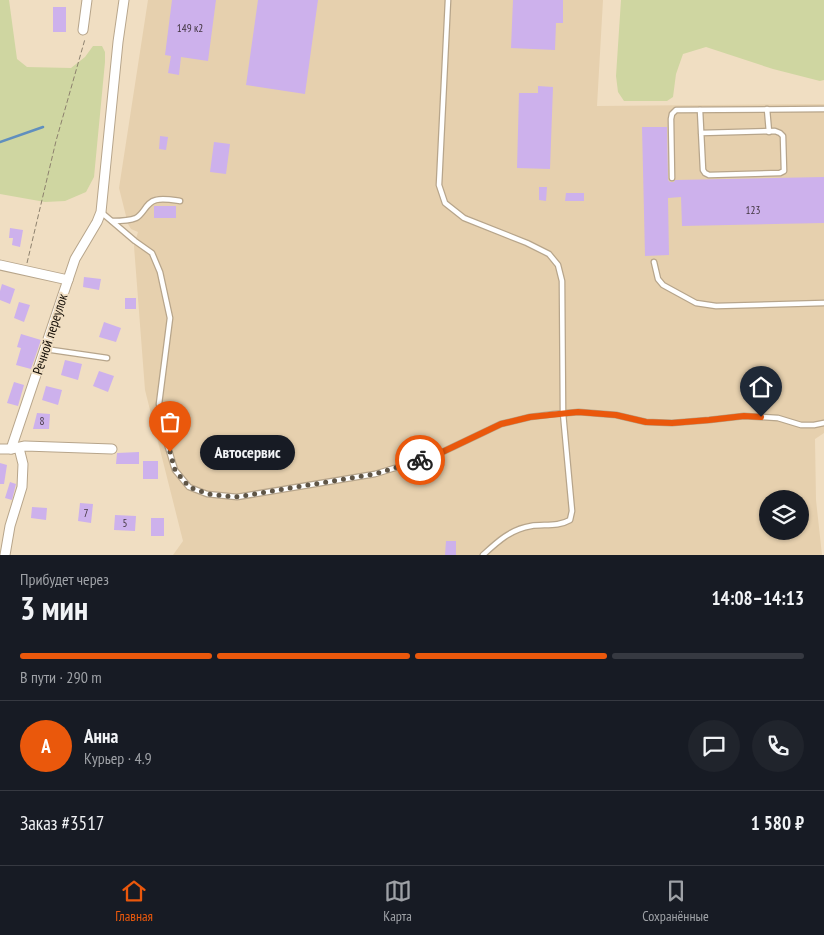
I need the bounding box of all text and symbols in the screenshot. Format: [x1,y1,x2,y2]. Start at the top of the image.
house number: 149 к2 [177,21,203,35]
house number: 123 [746,203,760,217]
street label: Речной переулок [28,291,72,377]
pin [740,366,782,417]
icon: home [747,373,775,401]
pin [149,401,191,452]
icon: bag [156,408,184,436]
house number: 8 [40,414,45,428]
callout: Автосервис [200,434,295,470]
courier [395,435,445,485]
text: Автосервис [214,442,281,462]
icon: bike [406,446,434,474]
map controls [759,490,809,540]
button: layers [759,490,809,540]
house number: 7 [84,506,89,520]
house number: 5 [123,516,128,530]
text: Прибудет через [20,569,109,589]
text: 14:08–14:13 [711,586,804,610]
text: 3 мин [20,587,88,629]
text: В пути · 290 m [20,667,102,687]
button: chat [688,720,740,772]
button: phone [752,720,804,772]
text: Анна [84,724,118,748]
text: А [41,734,51,758]
text: Курьер · 4.9 [84,748,152,768]
text: Заказ #3517 [20,811,104,835]
text: 1 580 ₽ [751,811,804,835]
tab: Главная [115,877,153,925]
tab: Карта [383,877,412,925]
tab: Сохранённые [642,877,709,925]

